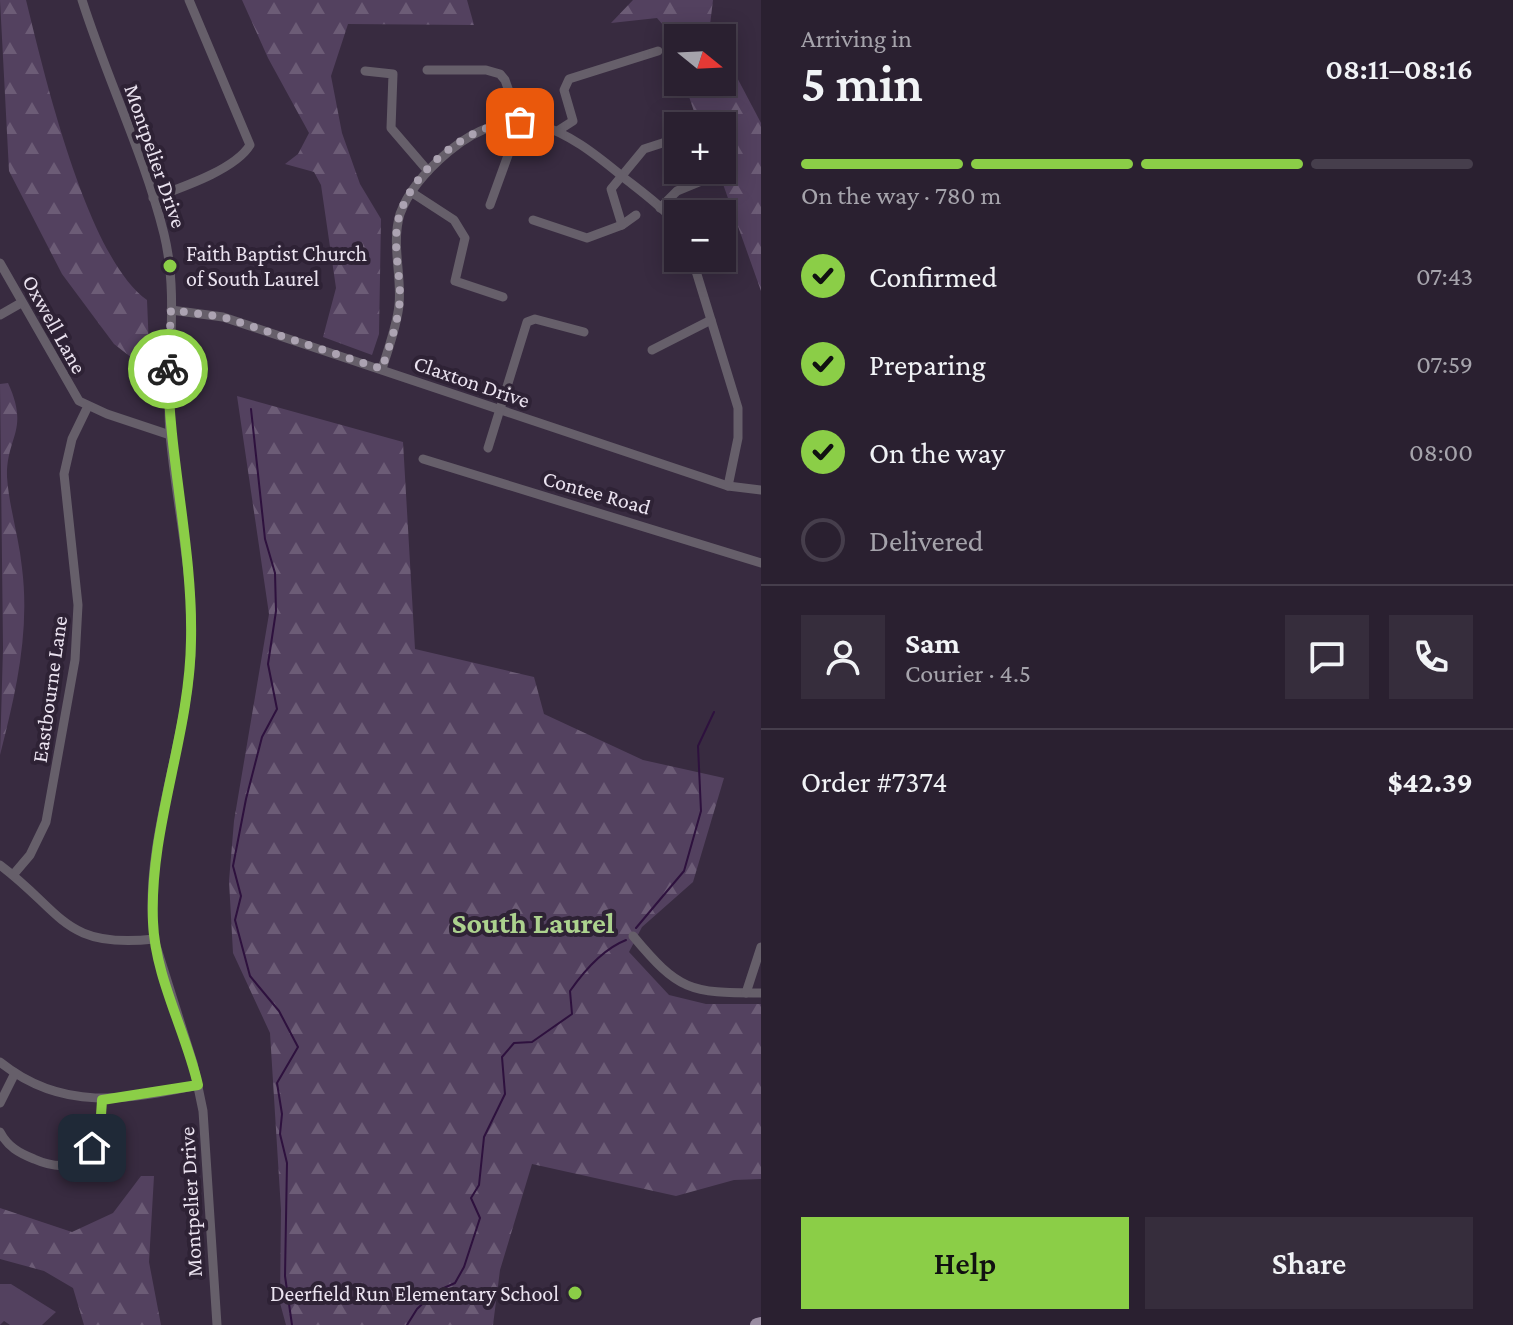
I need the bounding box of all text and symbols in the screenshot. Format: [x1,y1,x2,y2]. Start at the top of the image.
north arrow [664,24,736,96]
map controls [664,24,736,272]
text: Arriving in [801,24,912,53]
text: 08:11–08:16 [1325,52,1473,85]
text: 5 min [801,54,923,112]
street label: Montpelier Drive [119,81,192,231]
pin [486,88,554,156]
icon: bag [498,100,542,144]
button: + [664,112,736,184]
text: On the way · 780 m [801,181,1001,210]
button: − [664,200,736,272]
place label: Faith Baptist Church of South Laurel [186,241,367,291]
icon: check [801,254,845,298]
marker: Faith Baptist Church of South Laurel [161,257,179,275]
text: Confirmed [869,260,997,293]
text: 07:43 [1416,262,1473,291]
street label: Oxwell Lane [17,271,92,378]
courier [128,329,208,409]
icon: check [801,342,845,386]
icon: bike [146,347,190,391]
text: Preparing [869,348,986,381]
street label: Claxton Drive [411,350,533,413]
text: 07:59 [1416,350,1473,379]
icon: check [801,430,845,474]
text: On the way [869,436,1005,469]
text: 08:00 [1409,438,1473,467]
street label: Contee Road [540,465,654,520]
text: Delivered [869,524,984,557]
street label: Eastbourne Lane [27,614,72,764]
button: person [801,615,885,699]
button: chat [1285,615,1369,699]
button: phone [1389,615,1473,699]
text: Sam [905,626,960,659]
text: Courier · 4.5 [905,659,1031,688]
text: Order #7374 [801,765,947,798]
text: $42.39 [1387,765,1473,798]
district label: South Laurel [451,906,615,939]
pin [58,1114,126,1182]
icon: home [70,1126,114,1170]
street label: Montpelier Drive [174,1126,207,1278]
button: Help [801,1217,1129,1309]
button: Share [1145,1217,1473,1309]
place label: Deerfield Run Elementary School [270,1281,559,1306]
marker: Deerfield Run Elementary School [566,1284,584,1302]

